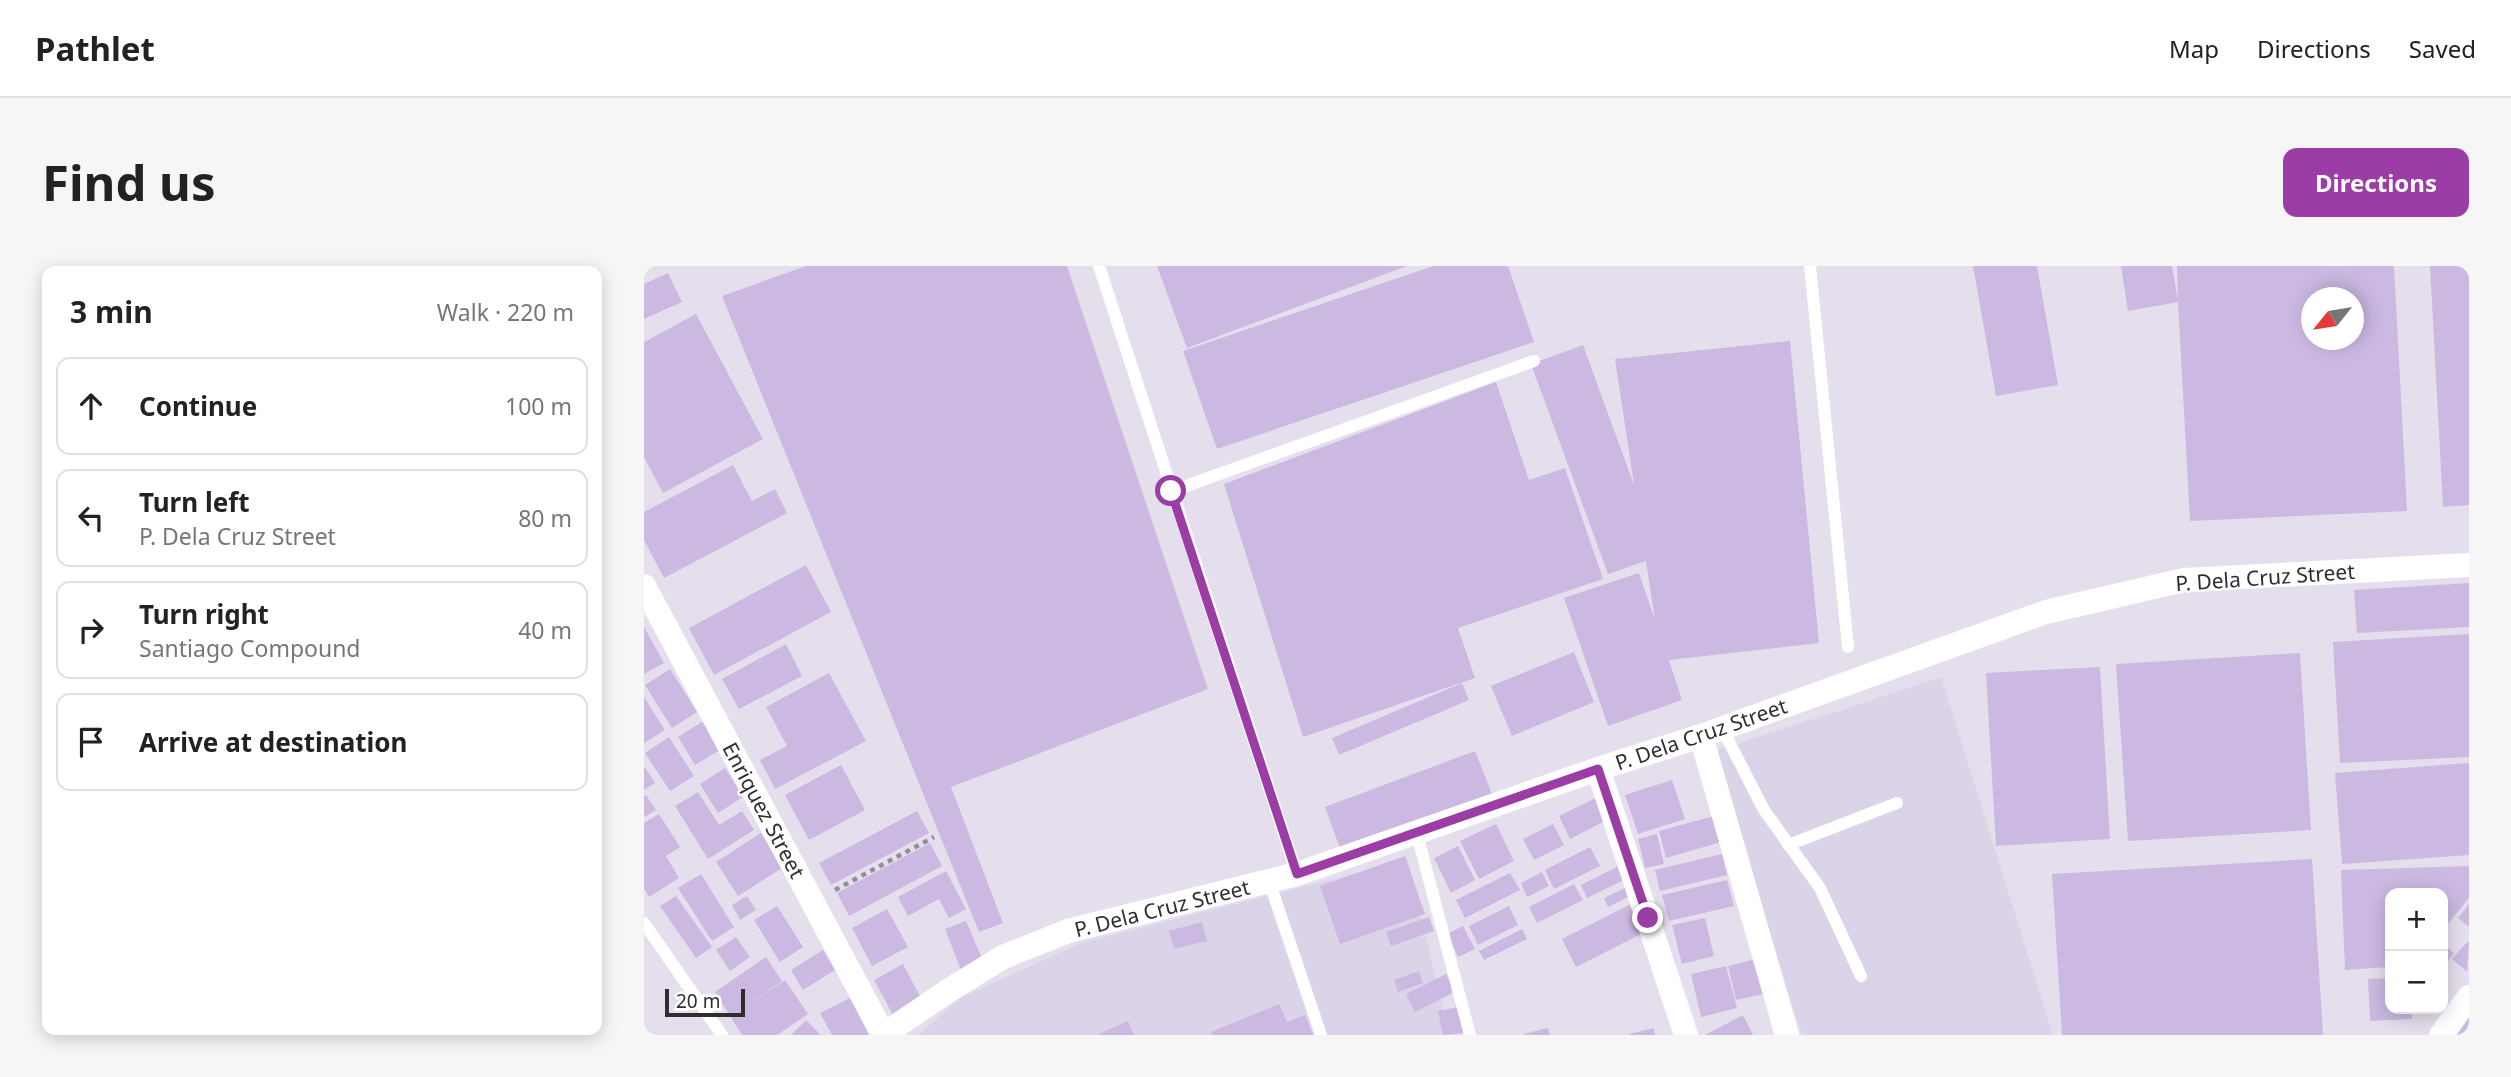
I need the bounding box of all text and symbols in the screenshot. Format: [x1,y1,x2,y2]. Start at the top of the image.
text: Pathlet [35,26,155,71]
text: Map [2169,32,2219,65]
text: Directions [2257,32,2371,65]
text: Saved [2409,32,2476,65]
button: Directions [2283,148,2469,217]
text: Find us [42,149,216,215]
north arrow [2301,287,2364,350]
text: 3 min [70,291,153,332]
text: Walk · 220 m [437,296,574,328]
icon: ahead [72,387,110,425]
text: Continue [139,388,257,424]
text: 100 m [505,390,572,422]
route start [1155,475,1186,506]
text: Turn left [139,484,250,520]
icon: left [72,499,110,537]
text: 80 m [518,502,572,534]
text: P. Dela Cruz Street [139,520,336,552]
street label: P. Dela Cruz Street [2174,557,2356,597]
text: Turn right [139,596,269,632]
icon: right [72,611,110,649]
text: 40 m [518,614,572,646]
text: Santiago Compound [139,632,361,664]
street label: P. Dela Cruz Street [1611,691,1791,777]
icon: arrive [72,723,110,761]
text: Arrive at destination [139,724,408,760]
street label: Enriquez Street [716,737,812,883]
street label: P. Dela Cruz Street [1071,873,1253,943]
map controls [2385,888,2448,1014]
button: + [2385,888,2448,951]
route end [1632,902,1663,933]
button: − [2385,951,2448,1014]
scale bar [665,986,746,1018]
text: 20 m [676,988,720,1014]

